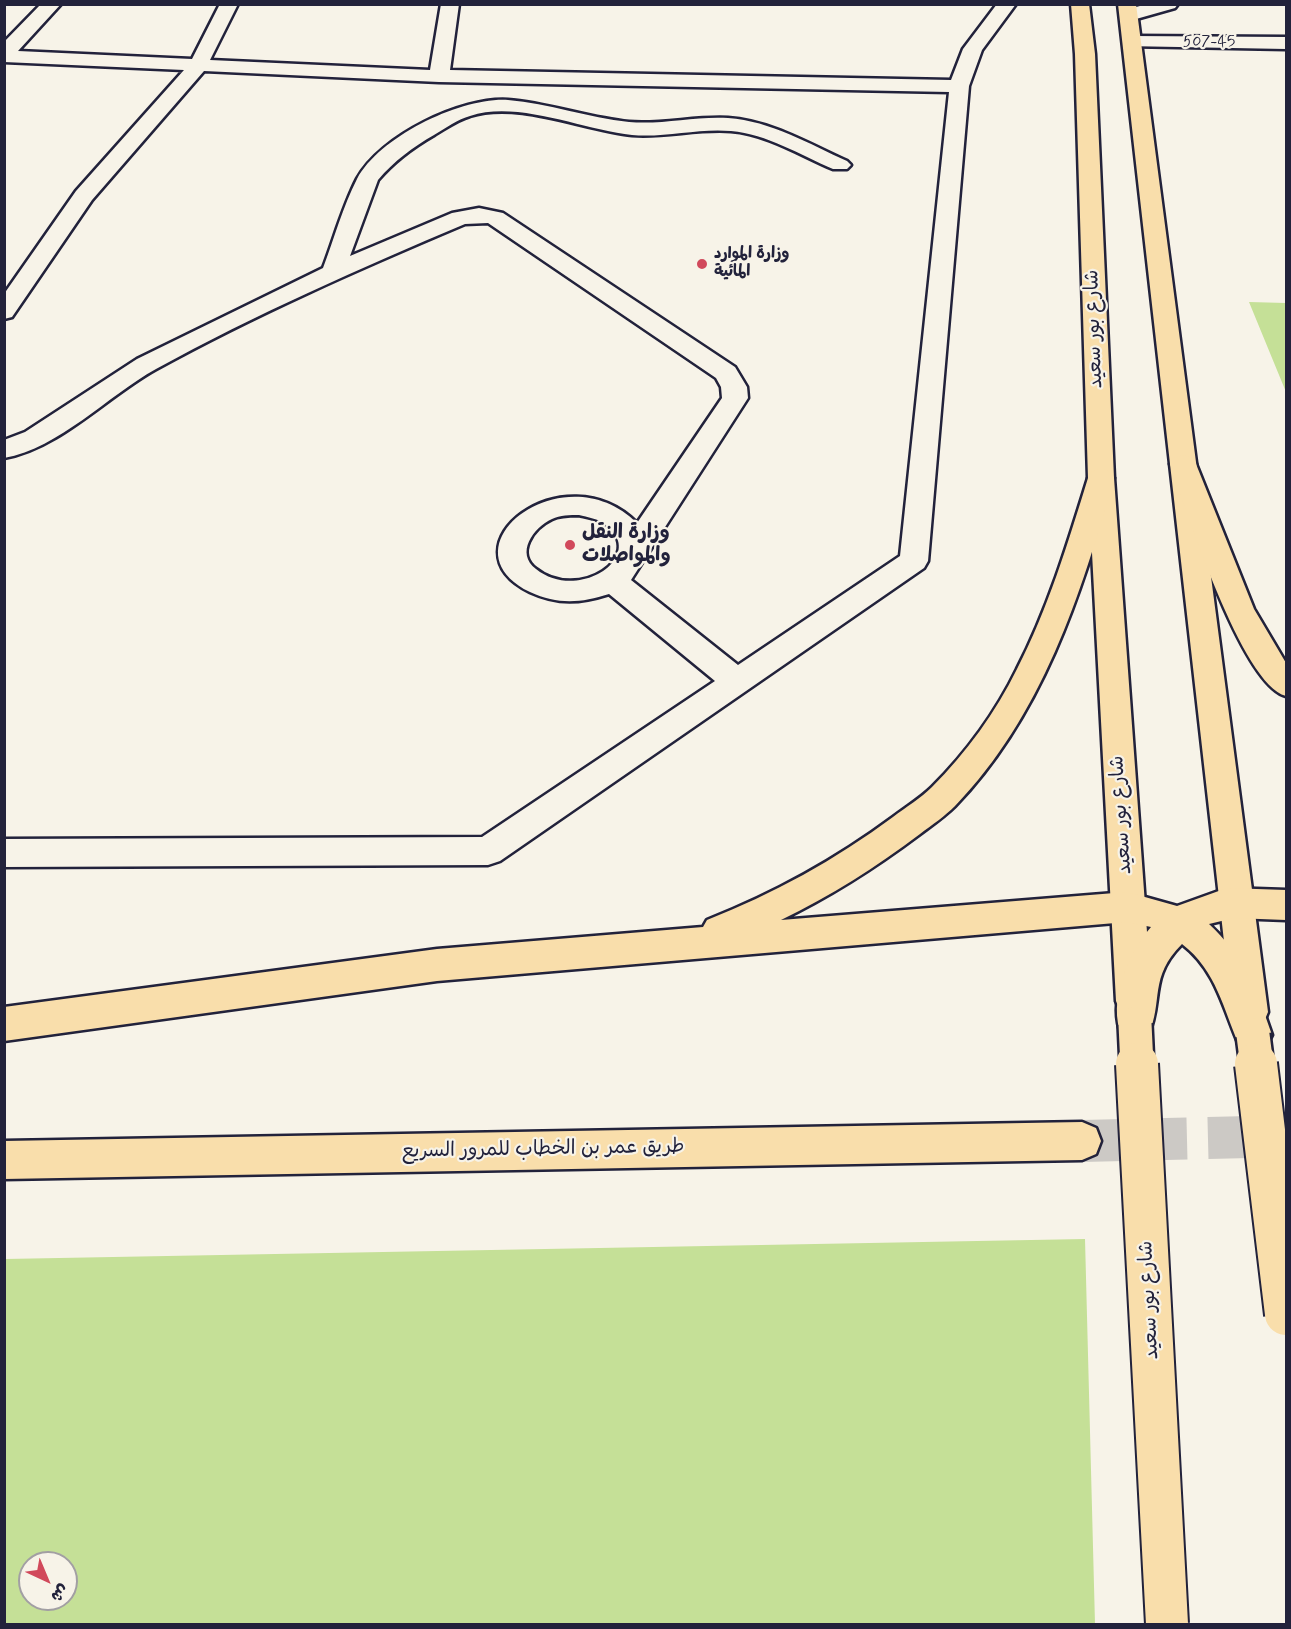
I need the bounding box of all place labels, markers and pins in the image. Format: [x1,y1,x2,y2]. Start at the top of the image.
place label: وزارة الموارد المائية [714,245,789,283]
marker: وزارة الموارد المائية [695,257,709,271]
place label: وزارة النقل والمواصلات [582,522,671,569]
marker: وزارة النقل والمواصلات [563,538,577,552]

